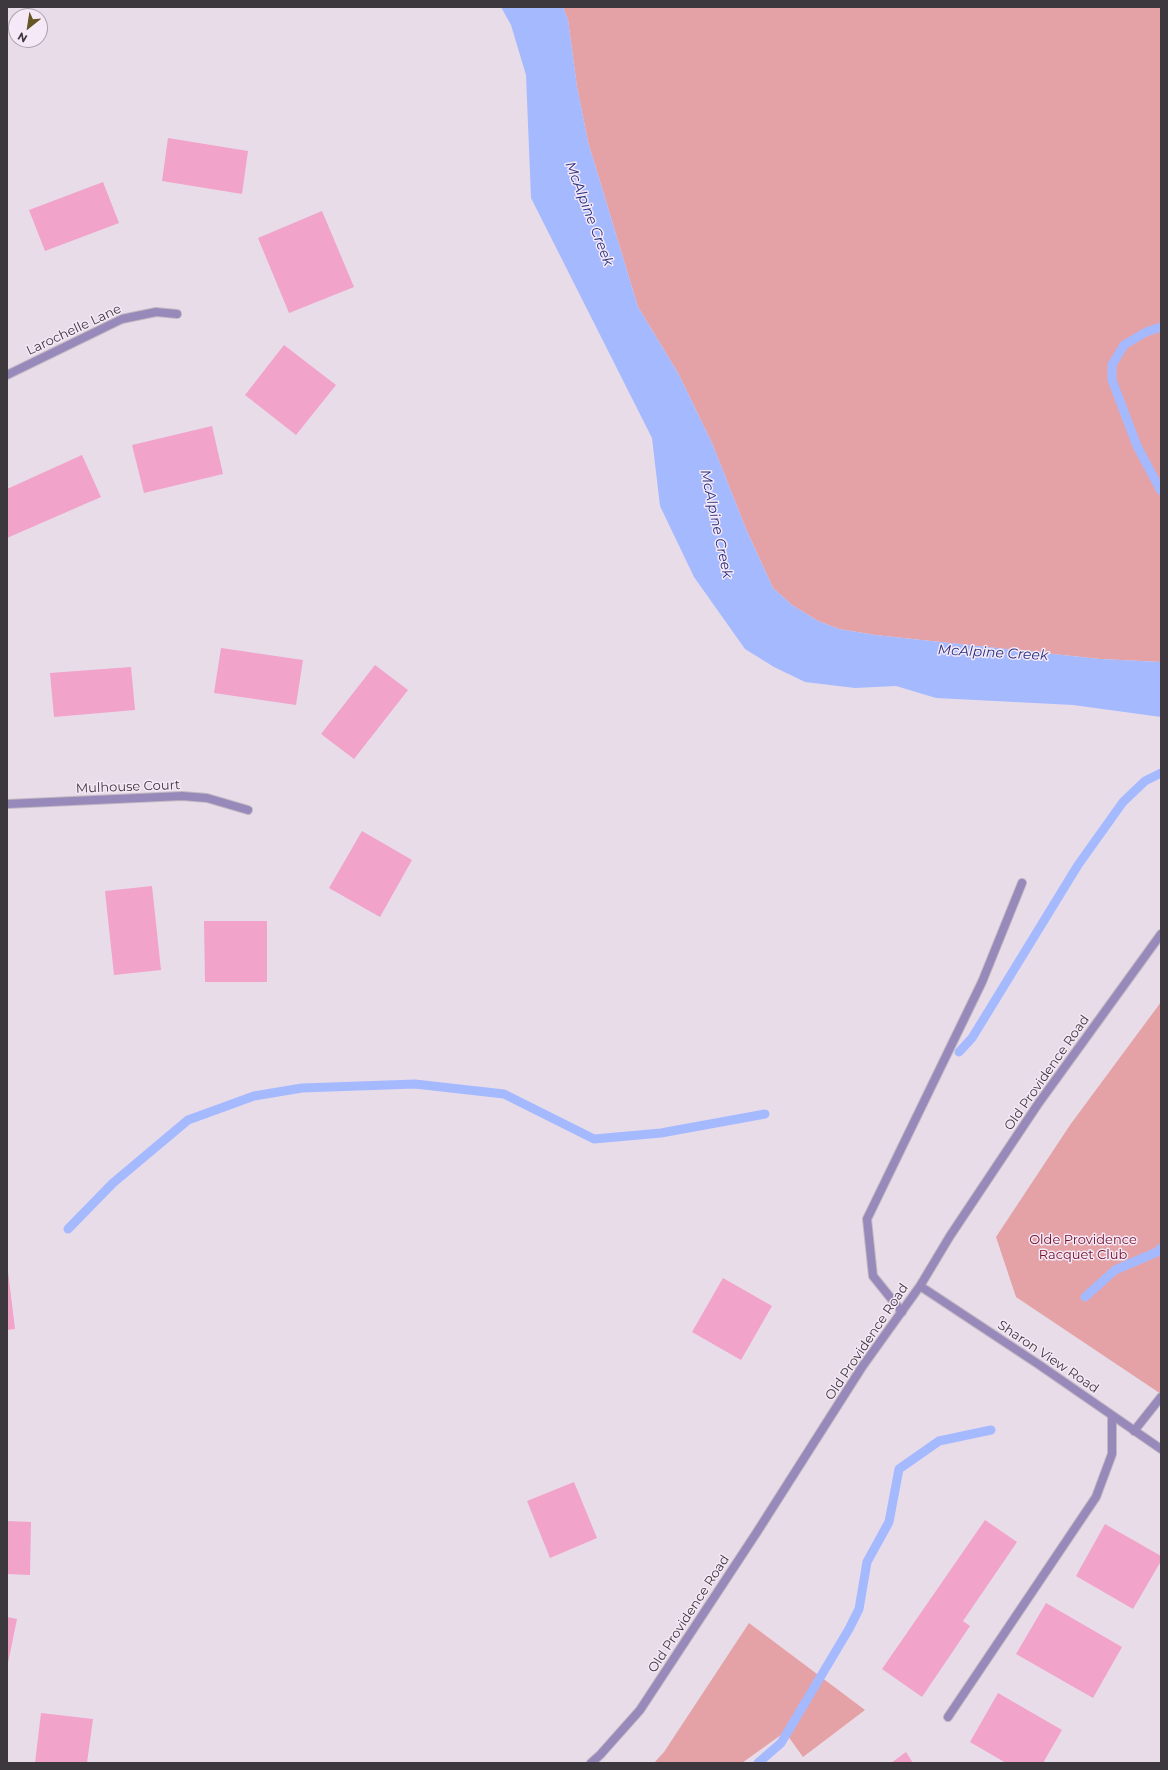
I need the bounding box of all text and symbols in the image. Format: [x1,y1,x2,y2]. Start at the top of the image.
north arrow [8,8,48,48]
text: N [15,29,30,46]
water label: McAlpine Creek [561,159,617,269]
street label: Larochelle Lane [24,301,124,359]
water label: McAlpine Creek [696,468,736,580]
water label: McAlpine Creek [937,642,1049,664]
street label: Mulhouse Court [76,777,180,797]
street label: Old Providence Road [1001,1012,1093,1134]
park label: Olde Providence Racquet Club [1029,1232,1137,1263]
street label: Old Providence Road [822,1281,912,1403]
street label: Sharon View Road [994,1317,1102,1397]
street label: Old Providence Road [645,1552,733,1676]

